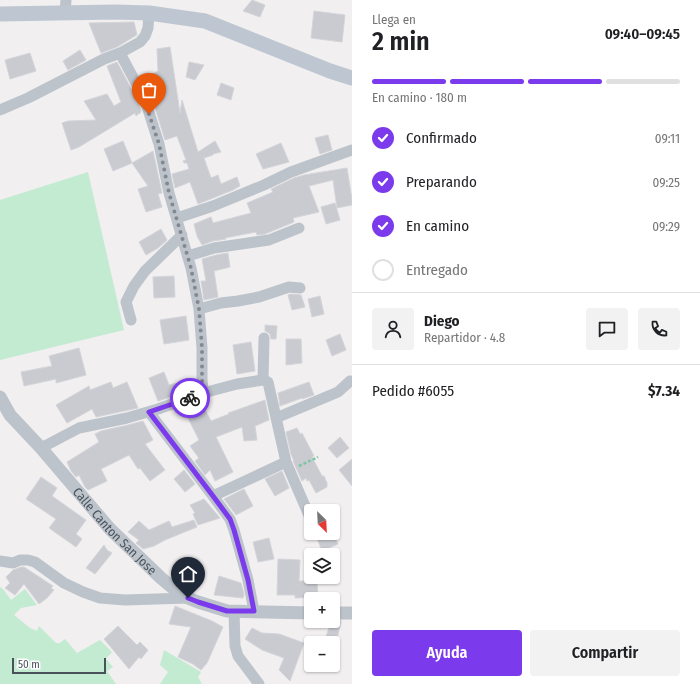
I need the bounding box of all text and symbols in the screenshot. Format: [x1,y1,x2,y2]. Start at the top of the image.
text: Llega en [372,12,416,27]
text: 09:40–09:45 [605,25,680,43]
text: 2 min [372,26,430,57]
pin [132,73,166,114]
icon: bag [138,79,160,101]
text: En camino · 180 m [372,90,467,105]
icon: check [372,127,394,149]
text: Confirmado [406,129,477,147]
text: 09:11 [655,131,680,146]
icon: check [372,171,394,193]
text: Preparando [406,173,477,191]
text: 09:25 [653,175,680,190]
icon: check [372,215,394,237]
text: En camino [406,217,469,235]
text: 09:29 [652,219,680,234]
text: Entregado [406,261,468,279]
button: person [372,308,414,350]
button: chat [586,308,628,350]
button: phone [638,308,680,350]
text: Diego [424,312,460,330]
text: Repartidor · 4.8 [424,330,505,345]
courier [170,378,210,418]
text: Pedido #6055 [372,382,454,400]
text: $7.34 [648,382,680,400]
icon: bike [179,387,201,409]
street label: Calle Canton San Jose [70,484,160,577]
north arrow [304,504,340,540]
map controls [304,504,340,672]
button: layers [304,548,340,584]
pin [171,557,205,598]
icon: home [177,563,199,585]
button: + [304,592,340,628]
button: Ayuda [372,630,522,676]
button: Compartir [530,630,680,676]
button: − [304,636,340,672]
scale bar [12,656,106,675]
text: 50 m [18,658,40,671]

